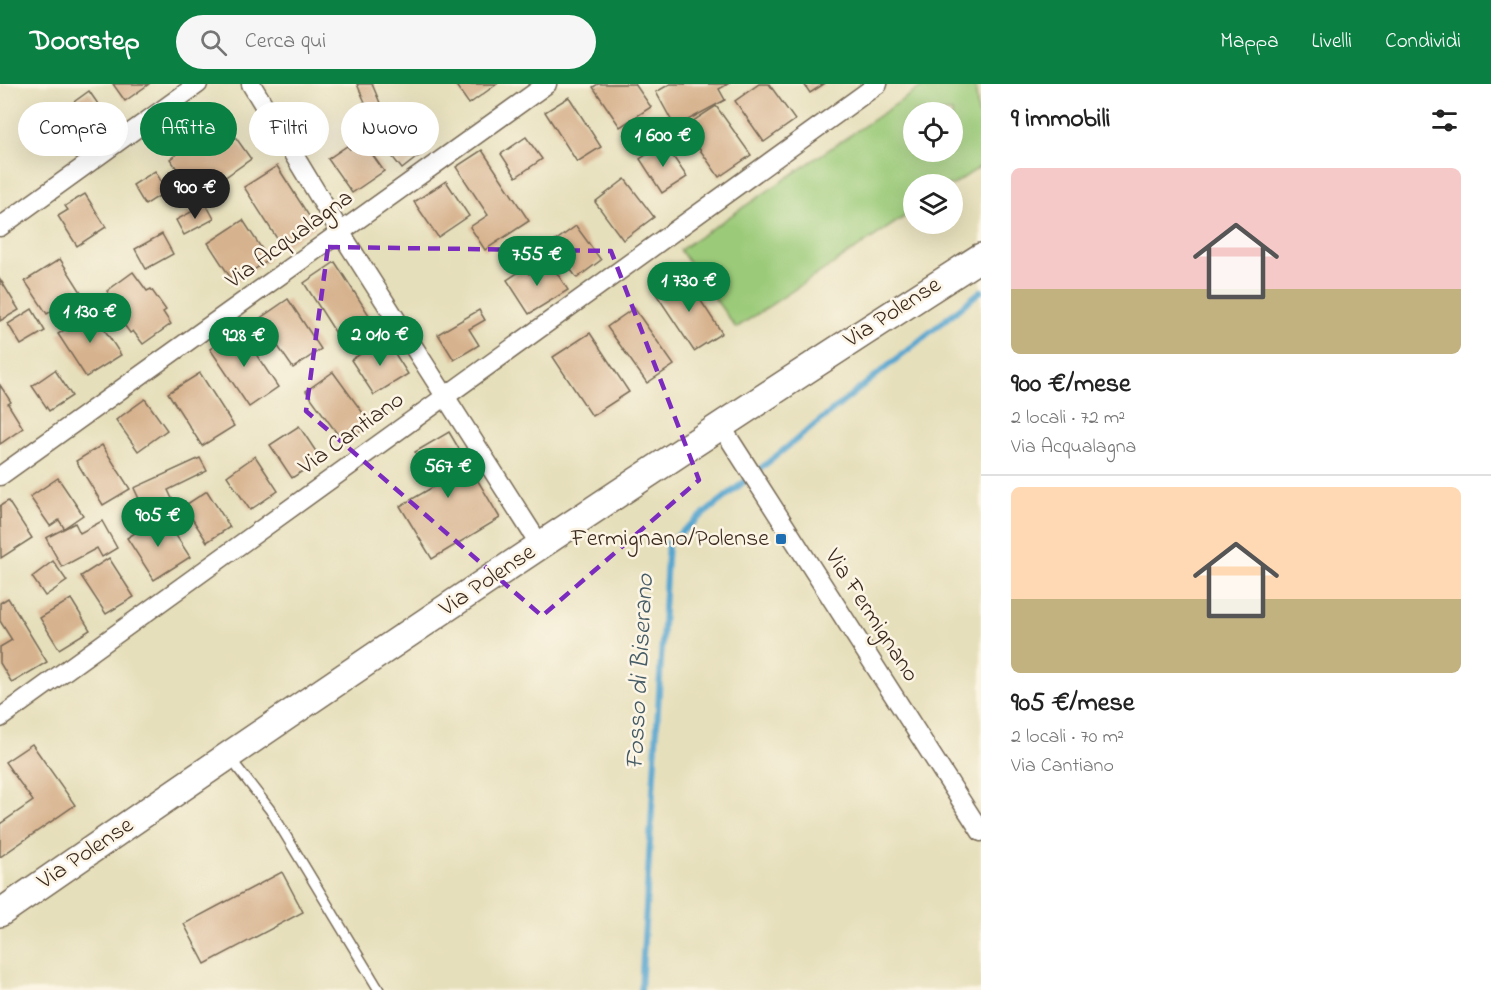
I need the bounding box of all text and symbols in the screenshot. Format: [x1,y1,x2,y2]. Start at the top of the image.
search box [176,15,596,69]
text: Doorstep [30,22,140,63]
icon: search [197,26,230,59]
text: Cerca qui [245,26,326,58]
text: Mappa [1220,27,1279,57]
text: Livelli [1312,27,1352,57]
text: Condividi [1385,27,1461,57]
text: 9 immobili [1011,101,1111,139]
chip: Compra [18,102,128,156]
chip: Affitta [140,102,237,156]
chip: Filtri [249,102,329,156]
chip: Nuovo [341,102,439,156]
map controls [903,102,963,234]
button: locate [903,102,963,162]
icon: filters [1428,104,1461,137]
pin: 1 600 € [608,117,718,168]
text: 1 600 € [635,122,691,151]
pin: 900 € [153,169,237,220]
text: 900 € [174,174,216,203]
button: layers [903,174,963,234]
street label: Via Acqualagna [218,182,361,299]
icon: home [1182,207,1290,315]
pin: 755 € [495,236,579,287]
text: 755 € [512,241,562,270]
pin: 1 730 € [634,262,744,313]
text: 1 730 € [661,267,717,296]
street label: Via Polense [837,268,949,358]
pin: 1 130 € [35,293,145,344]
text: 1 130 € [63,298,117,327]
pin: 2 010 € [325,316,435,367]
pin: 928 € [202,317,286,368]
text: 2 010 € [351,321,409,350]
text: 928 € [223,322,265,351]
text: 900 €/mese [1011,366,1131,404]
street label: Via Cantiano [291,384,412,485]
text: 2 locali · 72 m² [1011,404,1125,433]
text: Via Acqualagna [1011,433,1136,462]
pin: 567 € [406,448,490,499]
text: 567 € [424,453,472,482]
pin: 905 € [116,497,200,548]
text: 905 € [135,502,181,531]
place label: Fermignano/Polense [570,522,769,557]
icon: home [1182,526,1290,634]
marker: Fermignano/Polense [774,532,788,546]
street label: Via Polense [432,536,543,627]
street label: Via Fermignano [814,542,927,689]
water label: Fosso di Biserano [617,572,665,771]
text: 905 €/mese [1011,685,1134,723]
text: 2 locali · 70 m² [1011,723,1124,752]
text: Via Cantiano [1011,752,1114,781]
street label: Via Polense [30,809,141,900]

